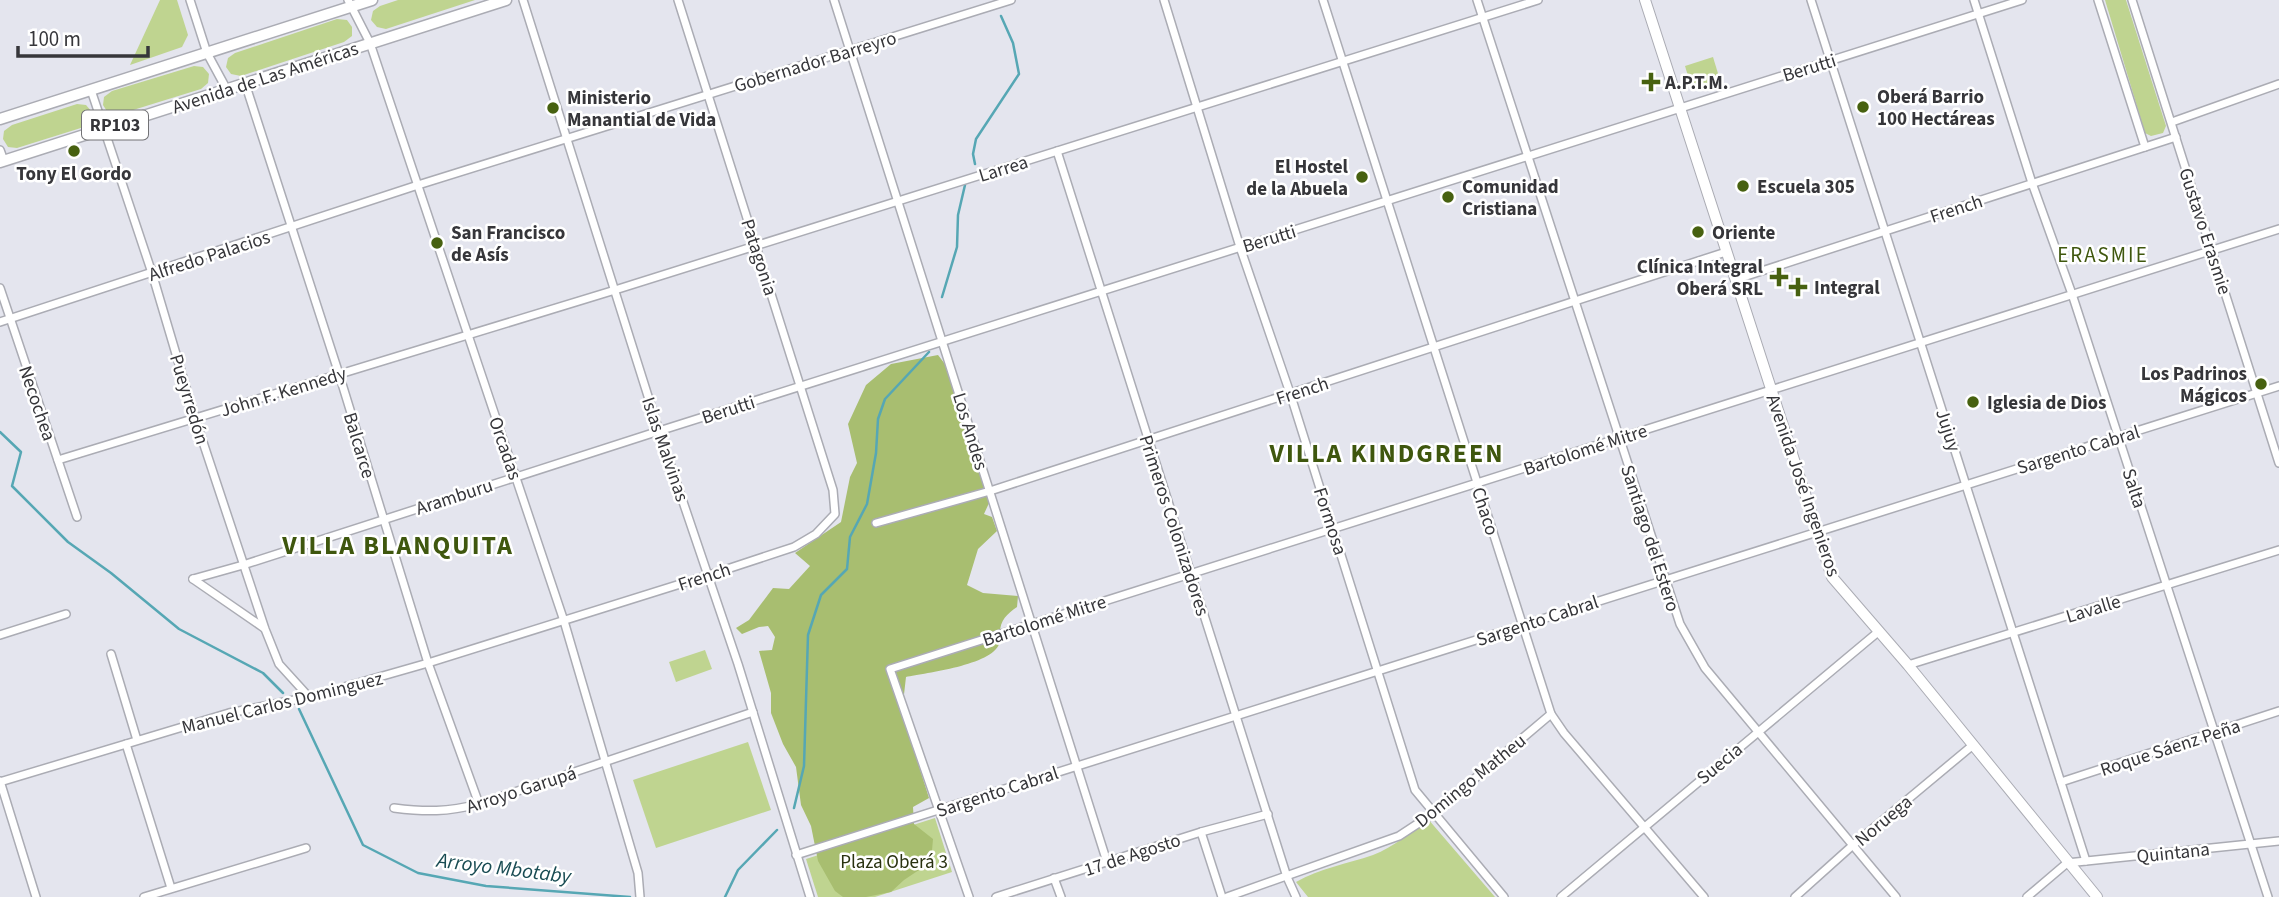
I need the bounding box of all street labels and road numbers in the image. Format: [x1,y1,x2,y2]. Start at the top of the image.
street label: Gobernador Barreyro [731,25,900,100]
street label: Avenida de Las Américas [169,36,362,121]
street label: Berutti [1779,48,1840,89]
road number: RP103 [82,110,148,140]
street label: Larrea [975,149,1032,190]
street label: Gustavo Erasmie [2171,165,2238,298]
street label: French [1927,188,1986,231]
street label: Patagonia [734,216,784,299]
street label: Berutti [1239,219,1300,260]
street label: Alfredo Palacios [145,224,274,289]
street label: Pueyrredón [162,351,215,448]
street label: John F. Kennedy [217,360,350,424]
street label: Necochea [11,362,62,445]
street label: French [1273,370,1332,413]
street label: Berutti [698,389,759,432]
street label: Los Andes [945,389,994,474]
street label: Avenida José Ingenieros [1759,391,1846,580]
street label: Islas Malvinas [634,394,695,505]
street label: Jujuy [1928,406,1967,455]
street label: Balcarce [336,409,381,482]
street label: Orcadas [481,413,528,484]
street label: Bartolomé Mitre [1520,418,1651,483]
street label: Sargento Cabral [2014,419,2143,482]
street label: Primeros Colonizadores [1132,431,1216,619]
street label: Santiago del Estero [1613,462,1686,615]
street label: Salta [2115,465,2153,512]
street label: Aramburu [412,472,496,523]
street label: Formosa [1306,484,1353,559]
street label: Chaco [1464,484,1505,539]
street label: French [675,556,734,599]
street label: Lavalle [2063,588,2124,631]
street label: Bartolomé Mitre [979,589,1110,654]
street label: Sargento Cabral [1473,589,1602,654]
street label: Manuel Carlos Dominguez [179,665,386,742]
street label: Roque Sáenz Peña [2097,713,2244,784]
street label: Domingo Matheu [1410,728,1532,834]
street label: Suecia [1691,737,1749,791]
street label: Arroyo Garupá [463,760,580,821]
street label: Sargento Cabral [933,760,1062,825]
street label: Noruega [1849,789,1919,853]
street label: 17 de Agosto [1081,827,1184,884]
street label: Quintana [2135,836,2211,871]

